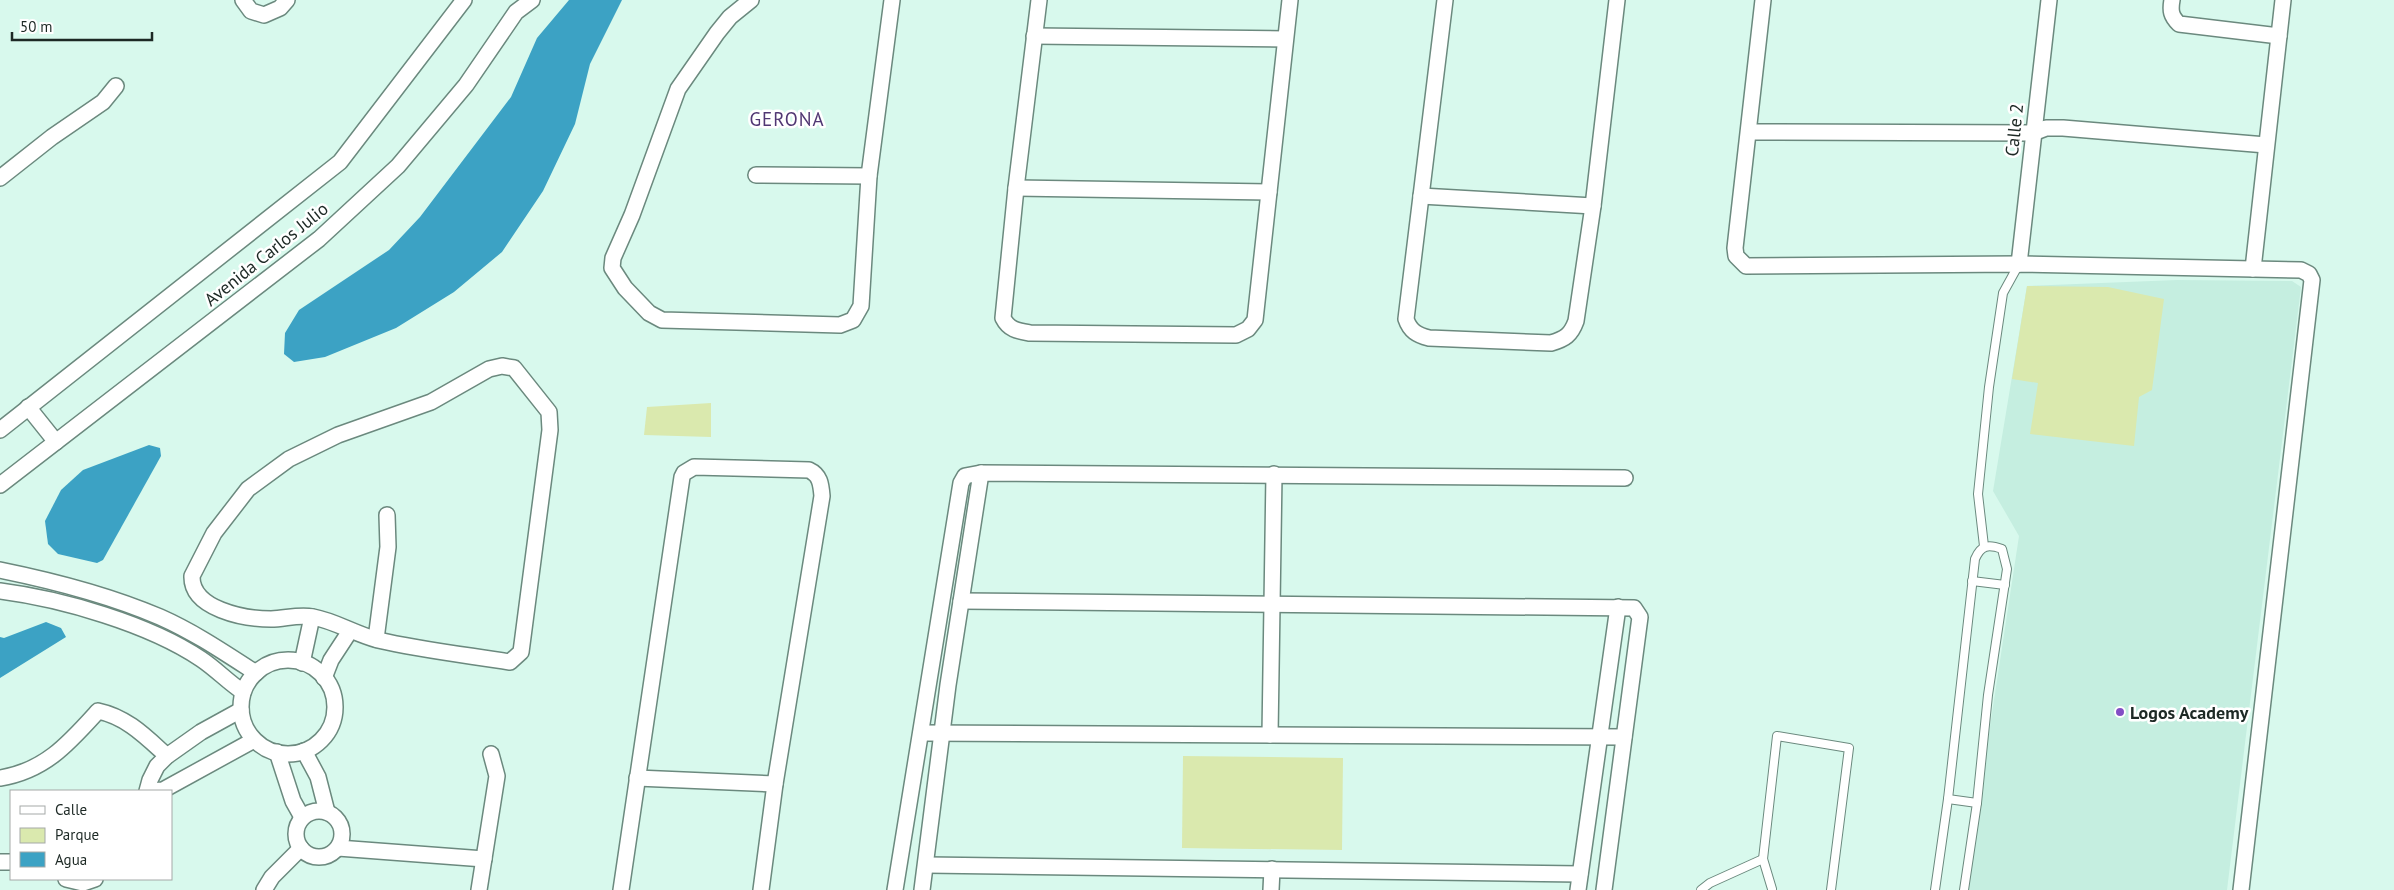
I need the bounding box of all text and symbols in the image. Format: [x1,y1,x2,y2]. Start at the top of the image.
scale bar [12,10,152,42]
text: 50 m [20,17,53,36]
street label: Calle 2 [2000,102,2028,158]
district label: GERONA [749,107,825,131]
street label: Avenida Carlos Julio [199,197,333,311]
place label: Logos Academy [2130,701,2249,724]
marker: Logos Academy [2114,706,2126,718]
legend [10,790,172,880]
text: Calle [55,800,87,819]
text: Parque [55,825,99,844]
text: Agua [55,850,87,869]

